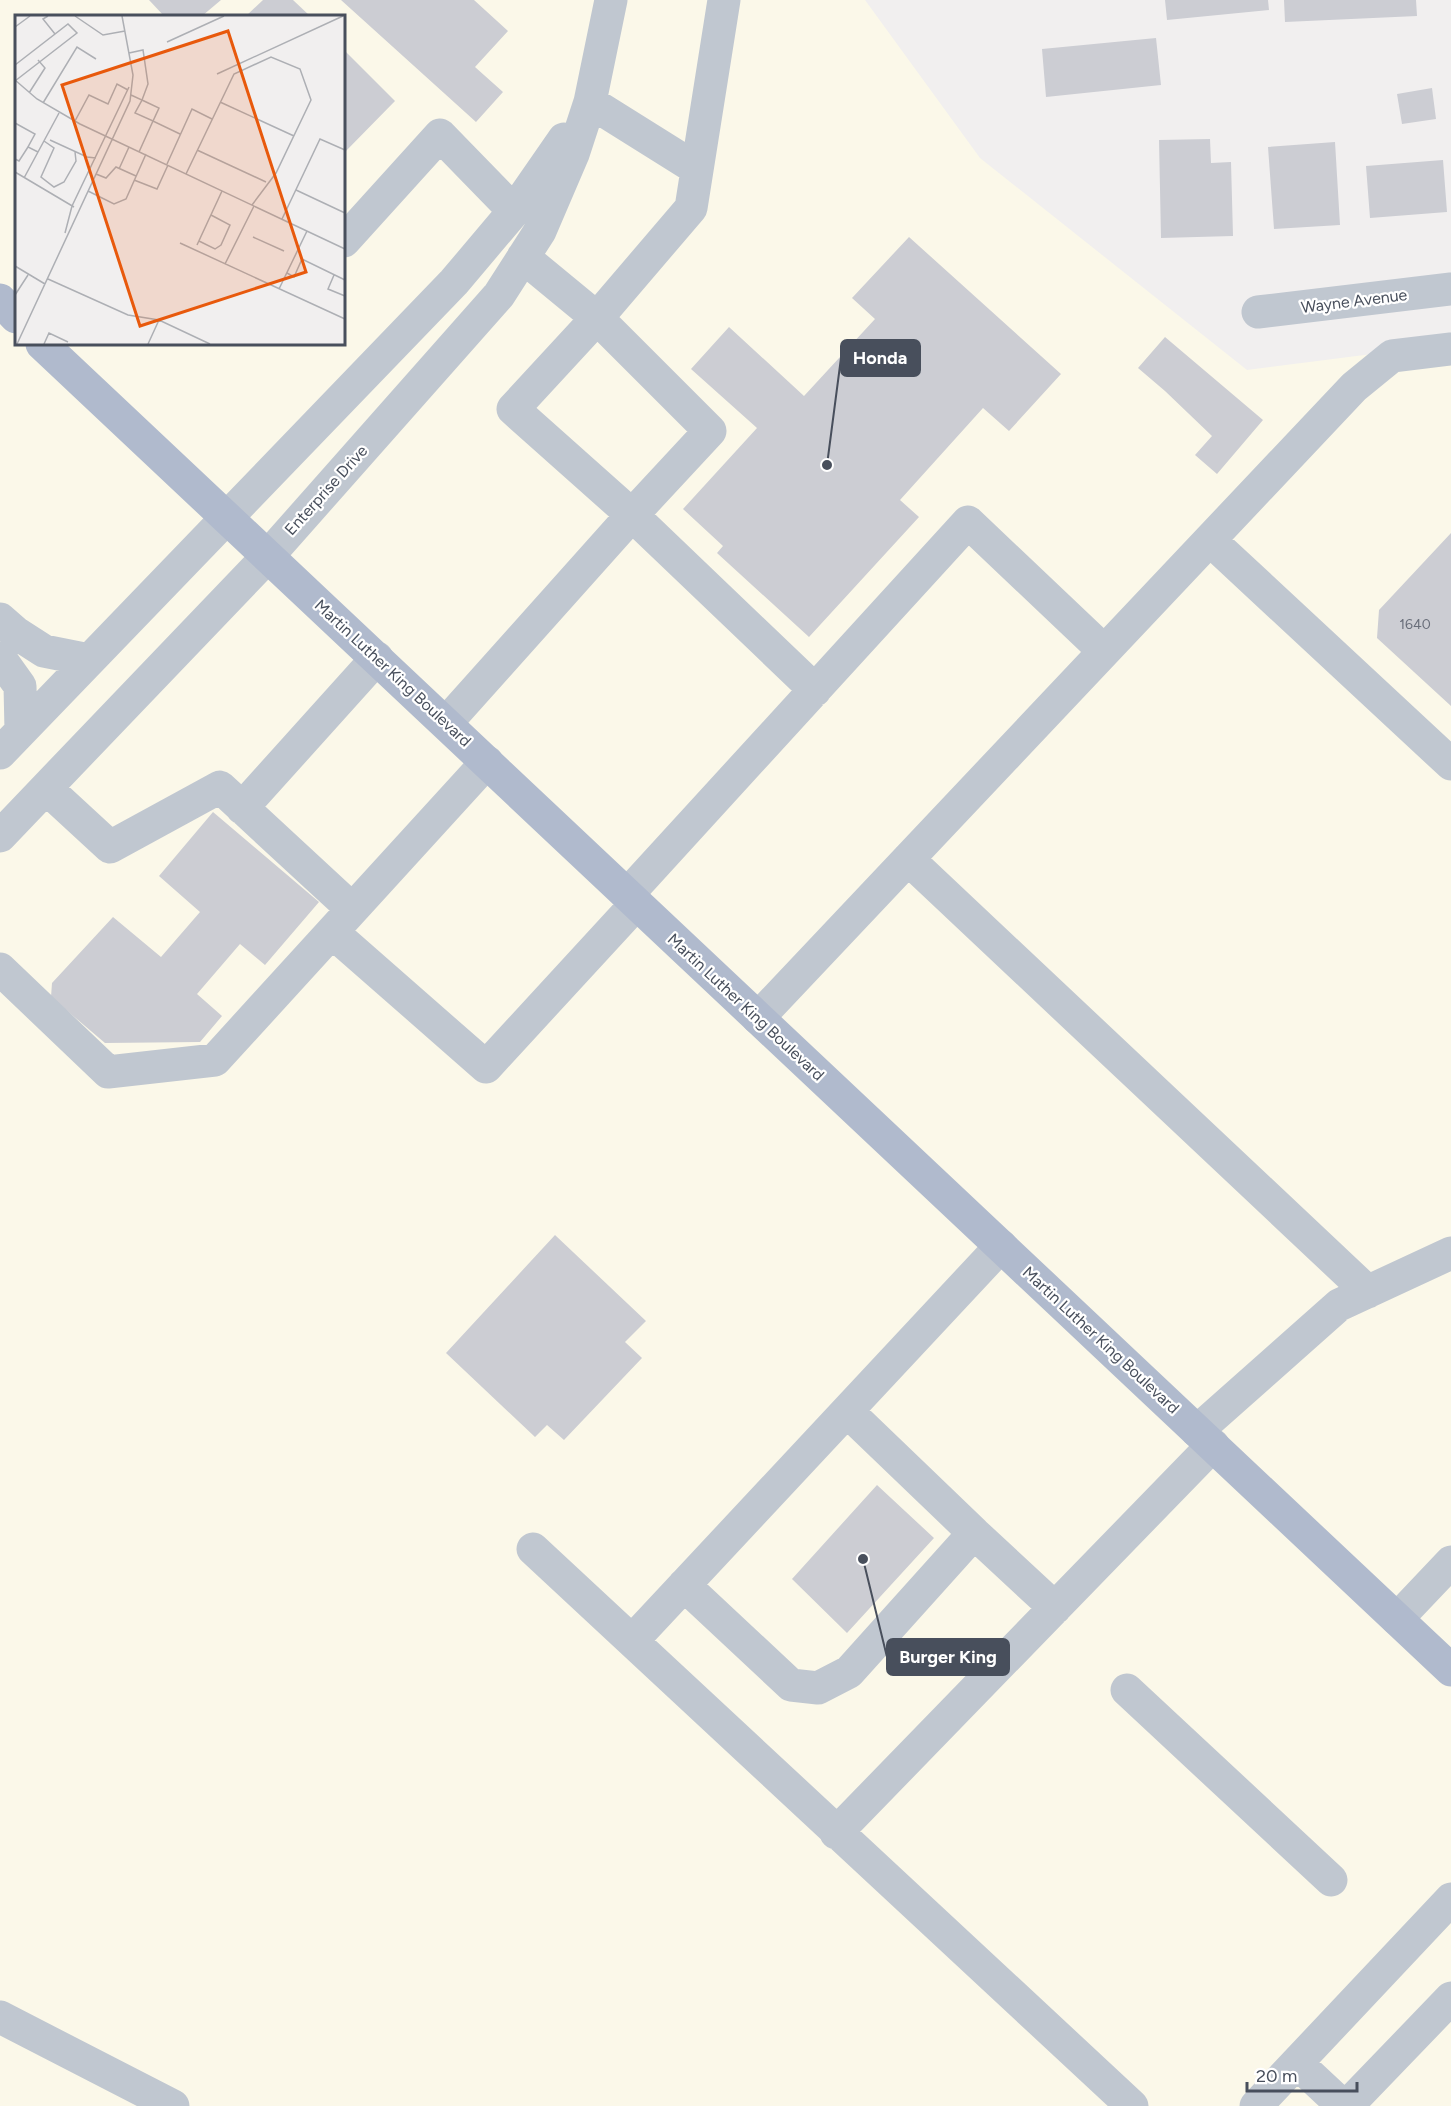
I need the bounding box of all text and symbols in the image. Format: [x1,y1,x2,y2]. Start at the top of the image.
inset map [15,15,345,345]
street label: Wayne Avenue [1300,285,1408,317]
callout: Honda [841,340,920,376]
text: Honda [853,347,907,369]
street label: Enterprise Drive [281,441,371,539]
street label: Martin Luther King Boulevard [311,595,475,751]
house number: 1640 [1399,616,1431,633]
street label: Martin Luther King Boulevard [664,929,828,1085]
street label: Martin Luther King Boulevard [1019,1262,1183,1418]
callout: Burger King [887,1639,1009,1675]
text: Burger King [899,1646,997,1668]
scale bar [1247,2055,1356,2093]
text: 20 m [1256,2065,1297,2087]

